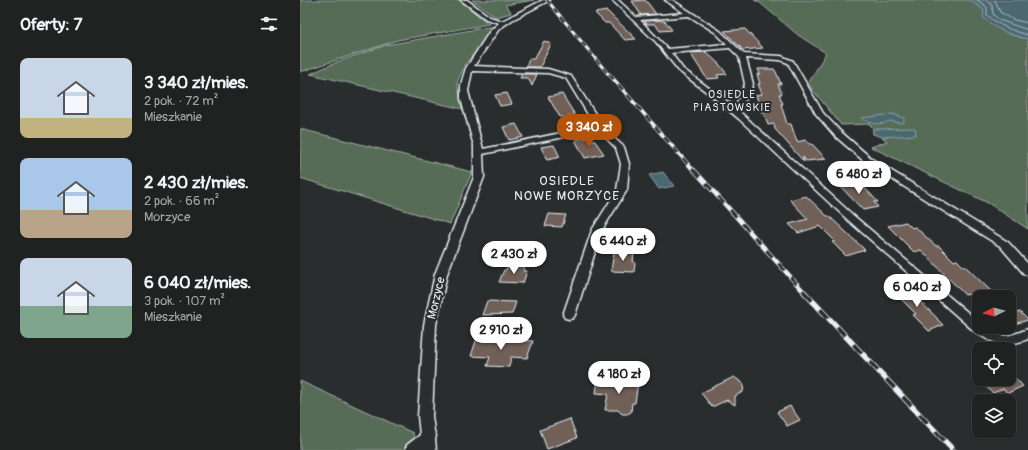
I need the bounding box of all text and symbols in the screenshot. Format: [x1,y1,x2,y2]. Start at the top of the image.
icon: filters [258,13,280,35]
text: Oferty: 7 [20,14,82,35]
text: 3 340 zł/mies. [144,72,249,93]
icon: home [52,74,100,122]
district label: OSIEDLE PIASTOWSKIE [693,88,771,114]
text: 2 pok. · 72 m² [144,93,218,109]
text: Mieszkanie [144,109,202,125]
pin: 3 340 zł [548,114,630,148]
text: 3 340 zł [566,119,612,135]
pin: 6 480 zł [818,161,900,195]
text: 6 480 zł [836,166,882,182]
text: 2 430 zł/mies. [144,172,249,193]
district label: OSIEDLE NOWE MORZYCE [514,173,620,204]
icon: home [52,174,100,222]
text: 2 pok. · 66 m² [144,193,219,209]
text: Morzyce [144,209,190,225]
pin: 6 440 zł [582,228,664,262]
text: 6 440 zł [599,233,647,249]
pin: 2 430 zł [473,241,555,275]
text: 2 430 zł [491,246,537,262]
text: 6 040 zł/mies. [144,272,251,293]
icon: home [52,274,100,322]
pin: 6 040 zł [876,274,958,308]
street label: Morzyce [424,276,449,321]
text: 6 040 zł [893,279,941,295]
north arrow [972,290,1016,334]
map controls [972,290,1016,438]
text: 3 pok. · 107 m² [144,293,225,309]
text: Mieszkanie [144,309,202,325]
pin: 2 910 zł [460,317,542,351]
text: 2 910 zł [479,322,523,338]
button: locate [972,342,1016,386]
pin: 4 180 zł [578,361,660,395]
text: 4 180 zł [597,366,641,382]
button: layers [972,394,1016,438]

